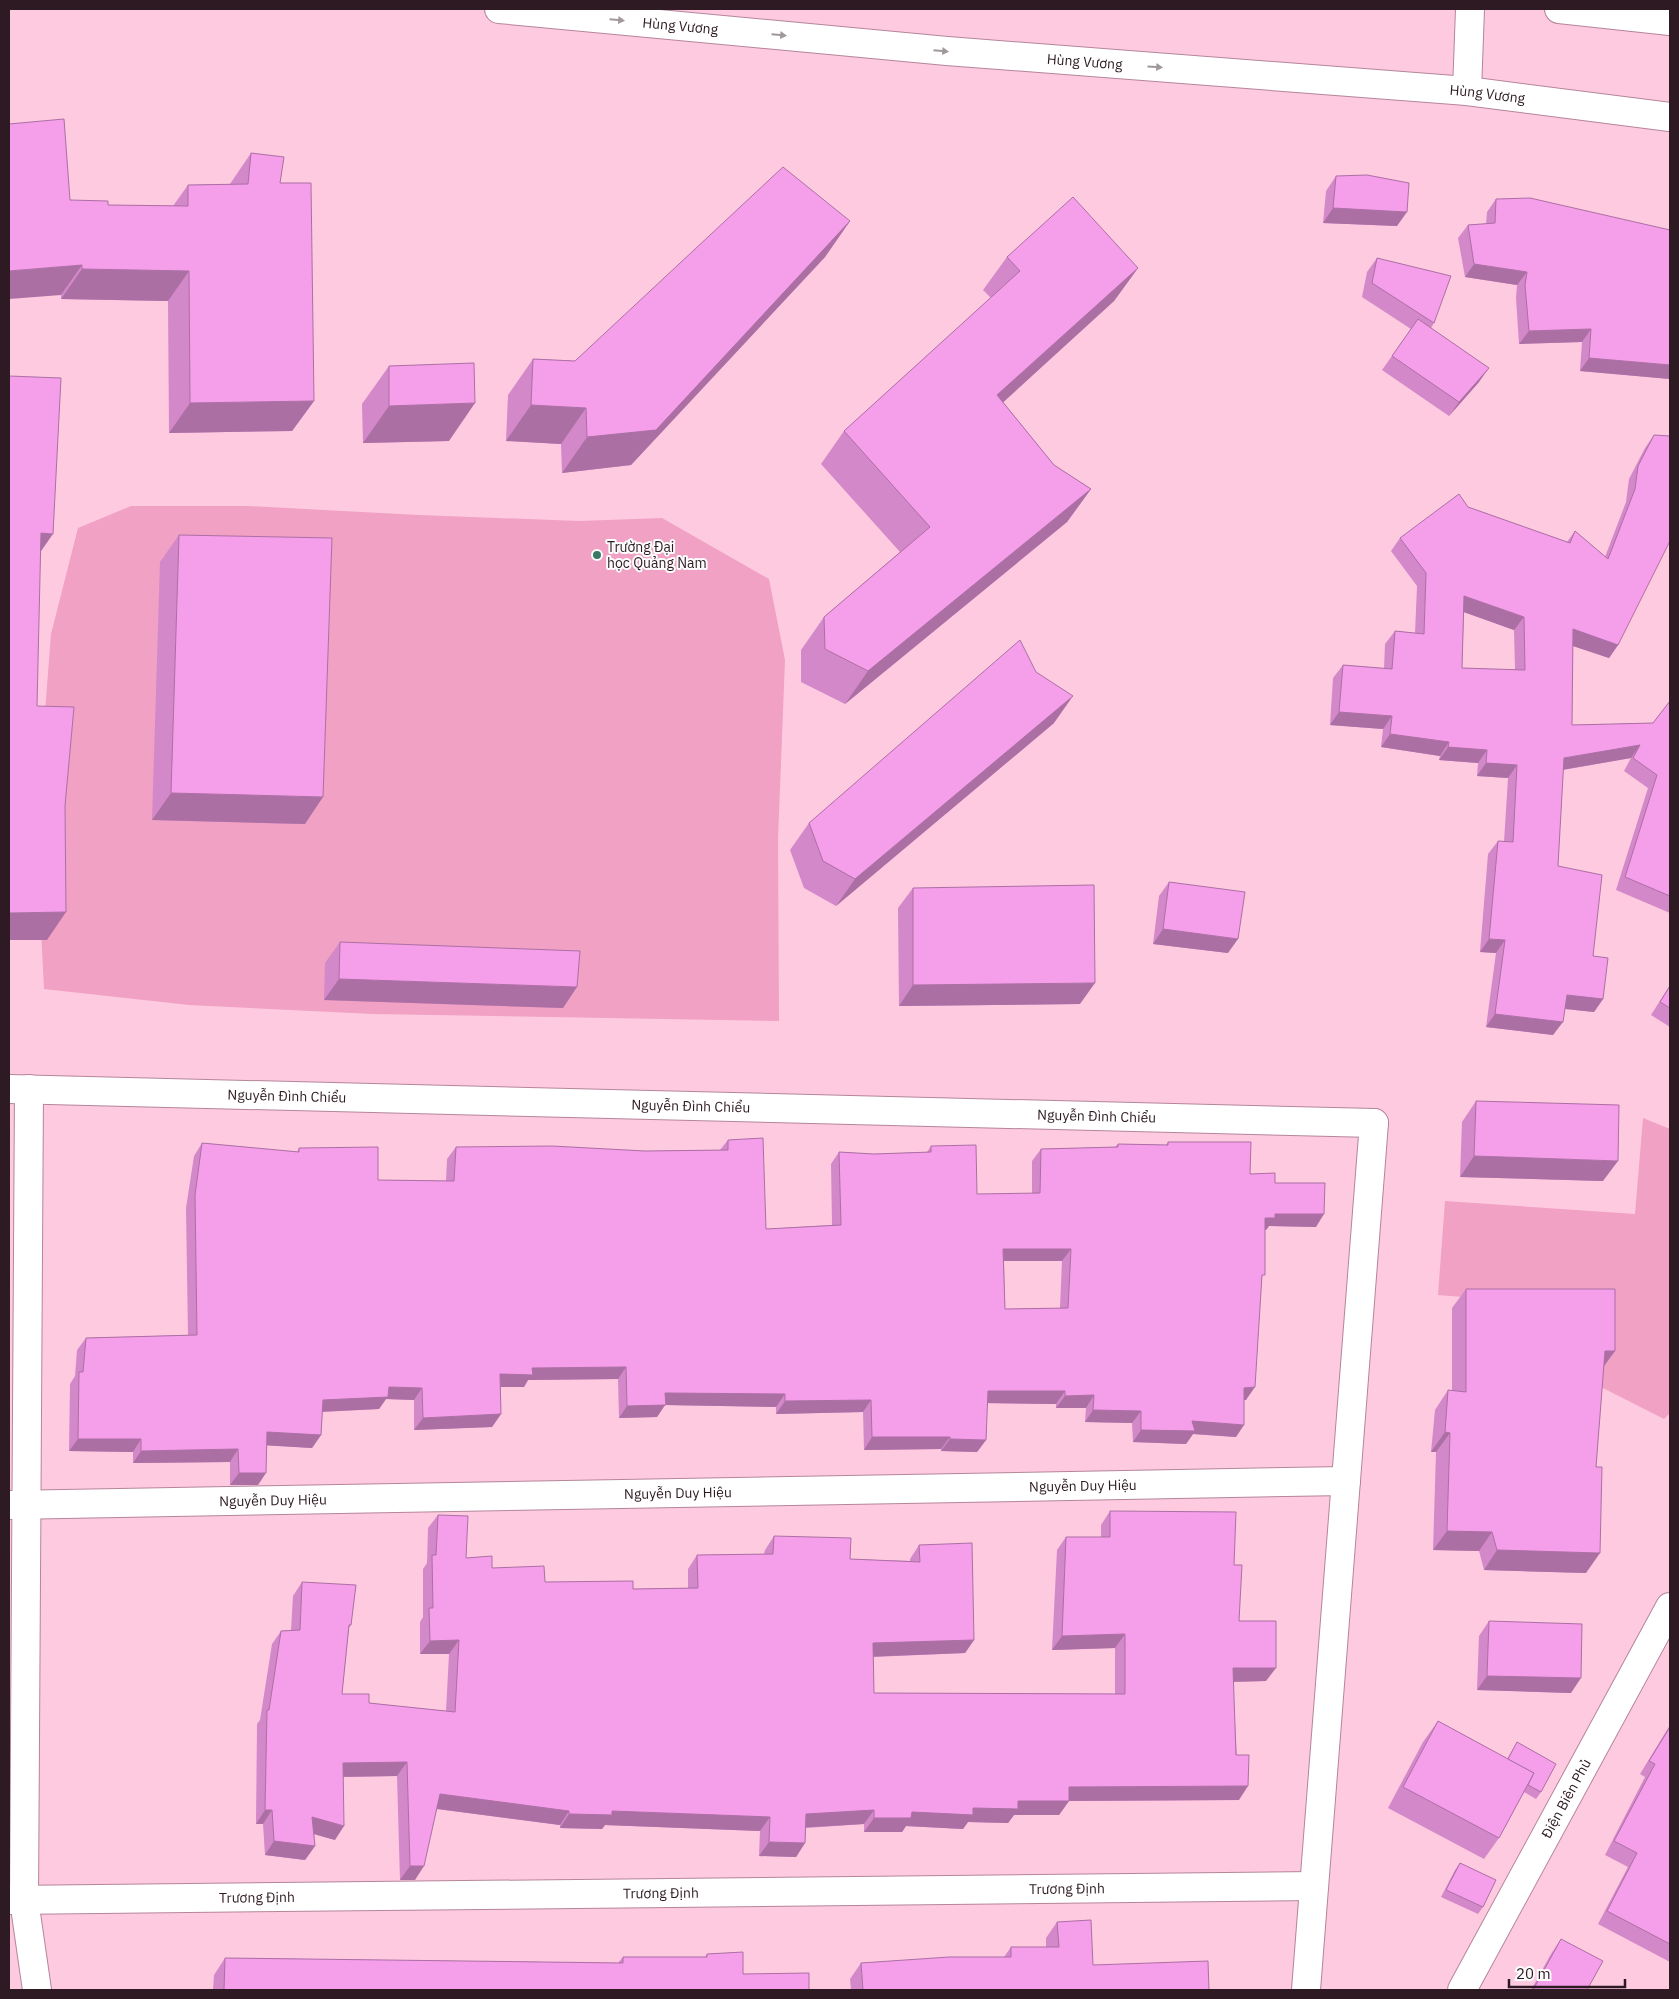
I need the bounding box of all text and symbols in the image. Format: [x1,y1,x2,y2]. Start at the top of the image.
street label: Hùng Vương [642,13,719,39]
one-way arrow [609,16,625,24]
one-way arrow [771,31,787,39]
one-way arrow [933,47,949,55]
street label: Hùng Vương [1046,50,1124,74]
one-way arrow [1147,64,1163,72]
street label: Hùng Vương [1449,81,1527,107]
place label: Trường Đại học Quảng Nam [607,538,707,572]
marker: Trường Đại học Quảng Nam [591,549,603,561]
street label: Nguyễn Đình Chiểu [227,1085,347,1106]
street label: Nguyễn Đình Chiểu [631,1096,751,1116]
street label: Nguyễn Đình Chiểu [1037,1106,1156,1127]
street label: Nguyễn Duy Hiệu [1029,1476,1137,1496]
street label: Nguyễn Duy Hiệu [624,1483,732,1503]
street label: Nguyễn Duy Hiệu [219,1490,327,1510]
street label: Điện Biên Phủ [1537,1756,1595,1841]
street label: Trương Định [1029,1879,1105,1898]
street label: Trương Định [623,1884,699,1902]
street label: Trương Định [219,1888,295,1907]
scale bar [1509,1956,1625,1988]
text: 20 m [1516,1964,1551,1983]

